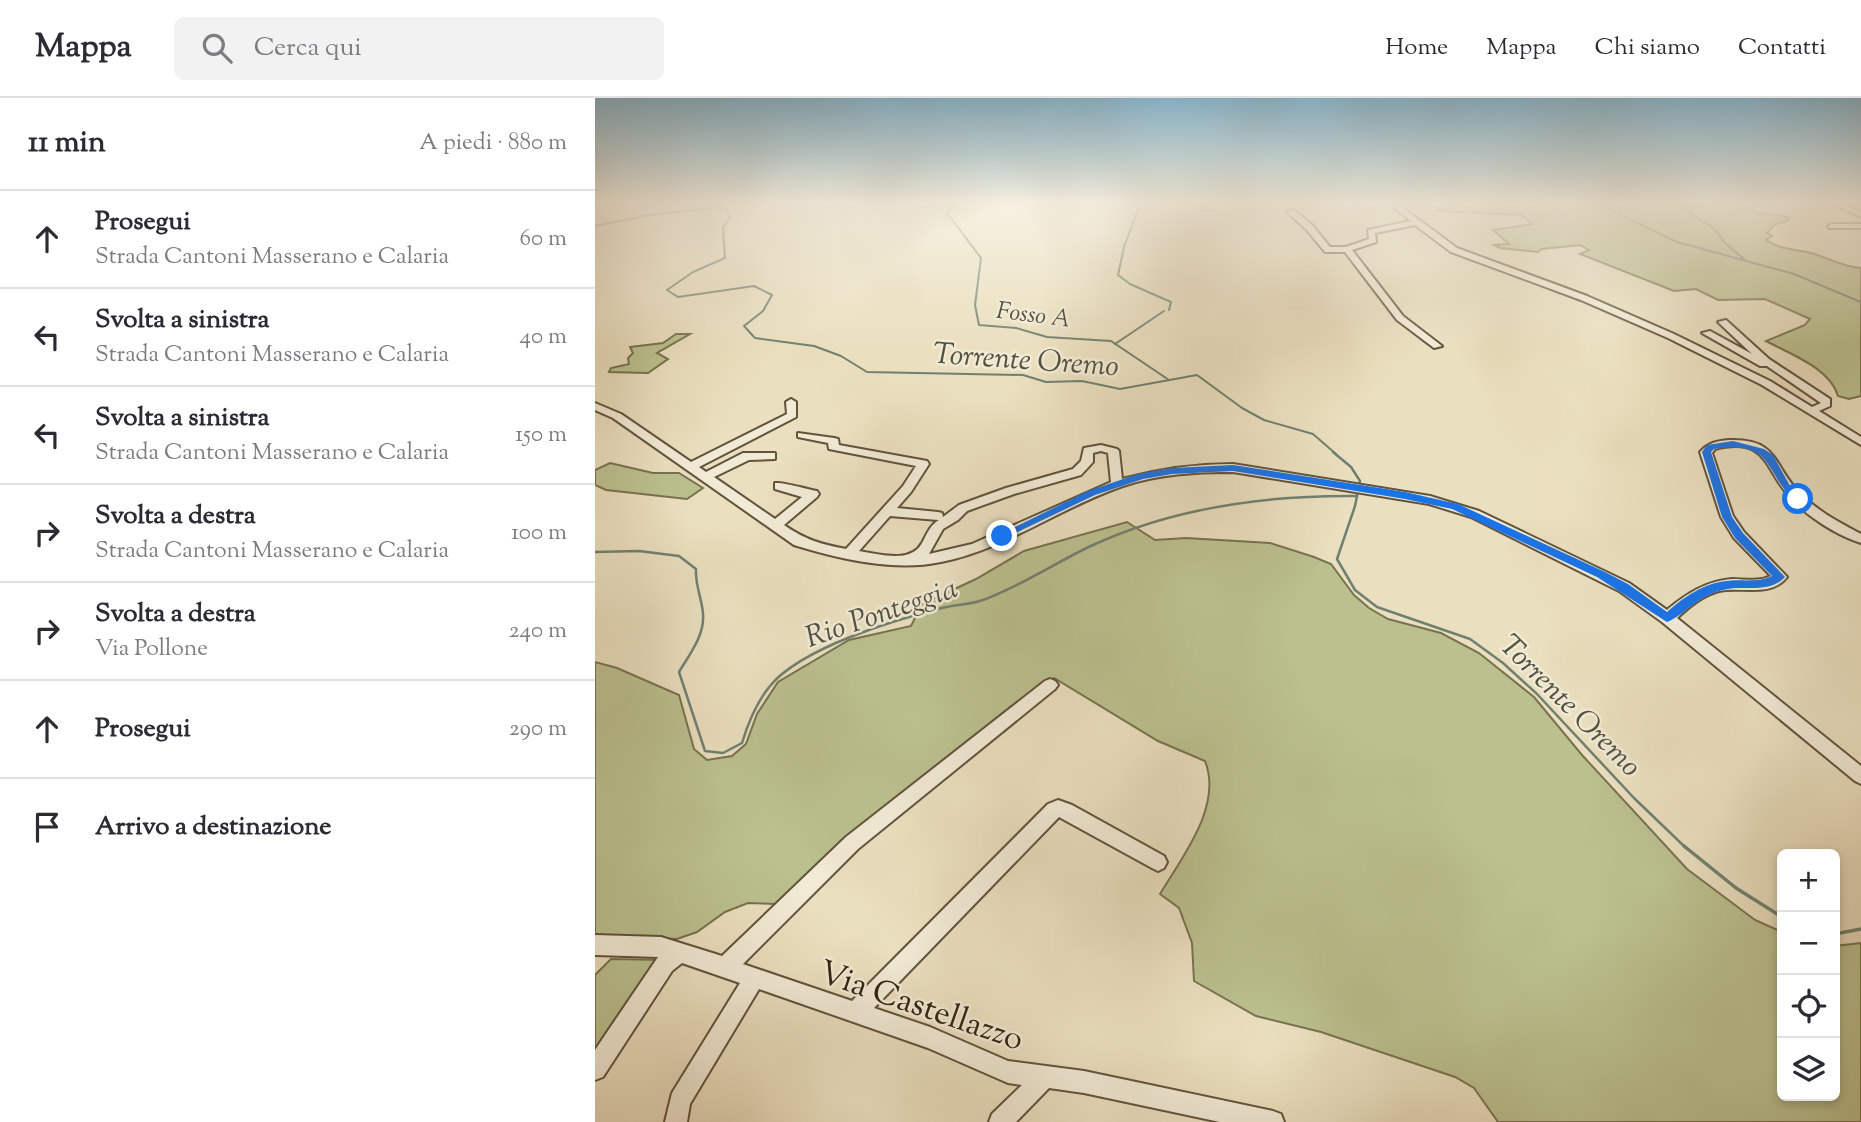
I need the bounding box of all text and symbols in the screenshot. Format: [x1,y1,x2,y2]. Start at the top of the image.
search box [174,17,664,80]
text: Mappa [35,24,132,72]
icon: search [198,29,236,67]
text: Cerca qui [254,30,362,67]
text: Home [1385,31,1448,65]
text: Mappa [1486,31,1557,65]
text: Chi siamo [1595,31,1700,65]
text: Contatti [1738,31,1826,65]
text: 11 min [28,122,106,165]
text: A piedi · 880 m [419,127,567,160]
text: Prosegui [95,204,191,241]
icon: ahead [28,220,66,258]
text: 60 m [519,223,567,256]
text: Strada Cantoni Masserano e Calaria [95,241,449,274]
water label: Fosso A [994,295,1072,337]
text: Svolta a sinistra [95,302,270,339]
icon: left [28,318,66,356]
text: 40 m [520,321,567,354]
water label: Torrente Oremo [931,334,1120,389]
text: Strada Cantoni Masserano e Calaria [95,339,449,372]
text: Svolta a sinistra [95,400,270,437]
icon: left [28,416,66,454]
text: 150 m [515,419,567,452]
text: Strada Cantoni Masserano e Calaria [95,437,449,470]
route start [1782,483,1813,514]
text: Svolta a destra [95,498,256,535]
icon: right [28,514,66,552]
text: 100 m [511,517,567,550]
route end [986,520,1017,551]
text: Strada Cantoni Masserano e Calaria [95,535,449,568]
water label: Rio Ponteggia [800,568,964,660]
text: Svolta a destra [95,596,256,633]
icon: right [28,612,66,650]
text: 240 m [509,615,567,648]
water label: Torrente Oremo [1488,626,1650,788]
text: Via Pollone [95,633,208,666]
icon: ahead [28,710,66,748]
text: Prosegui [95,711,191,748]
text: 290 m [509,713,567,746]
icon: arrive [28,808,66,846]
text: Arrivo a destinazione [95,809,331,846]
map controls [1777,849,1840,1101]
button: + [1777,849,1840,912]
button: − [1777,912,1840,975]
street label: Via Castellazzo [812,950,1030,1065]
button: locate [1777,975,1840,1038]
button: layers [1777,1038,1840,1101]

